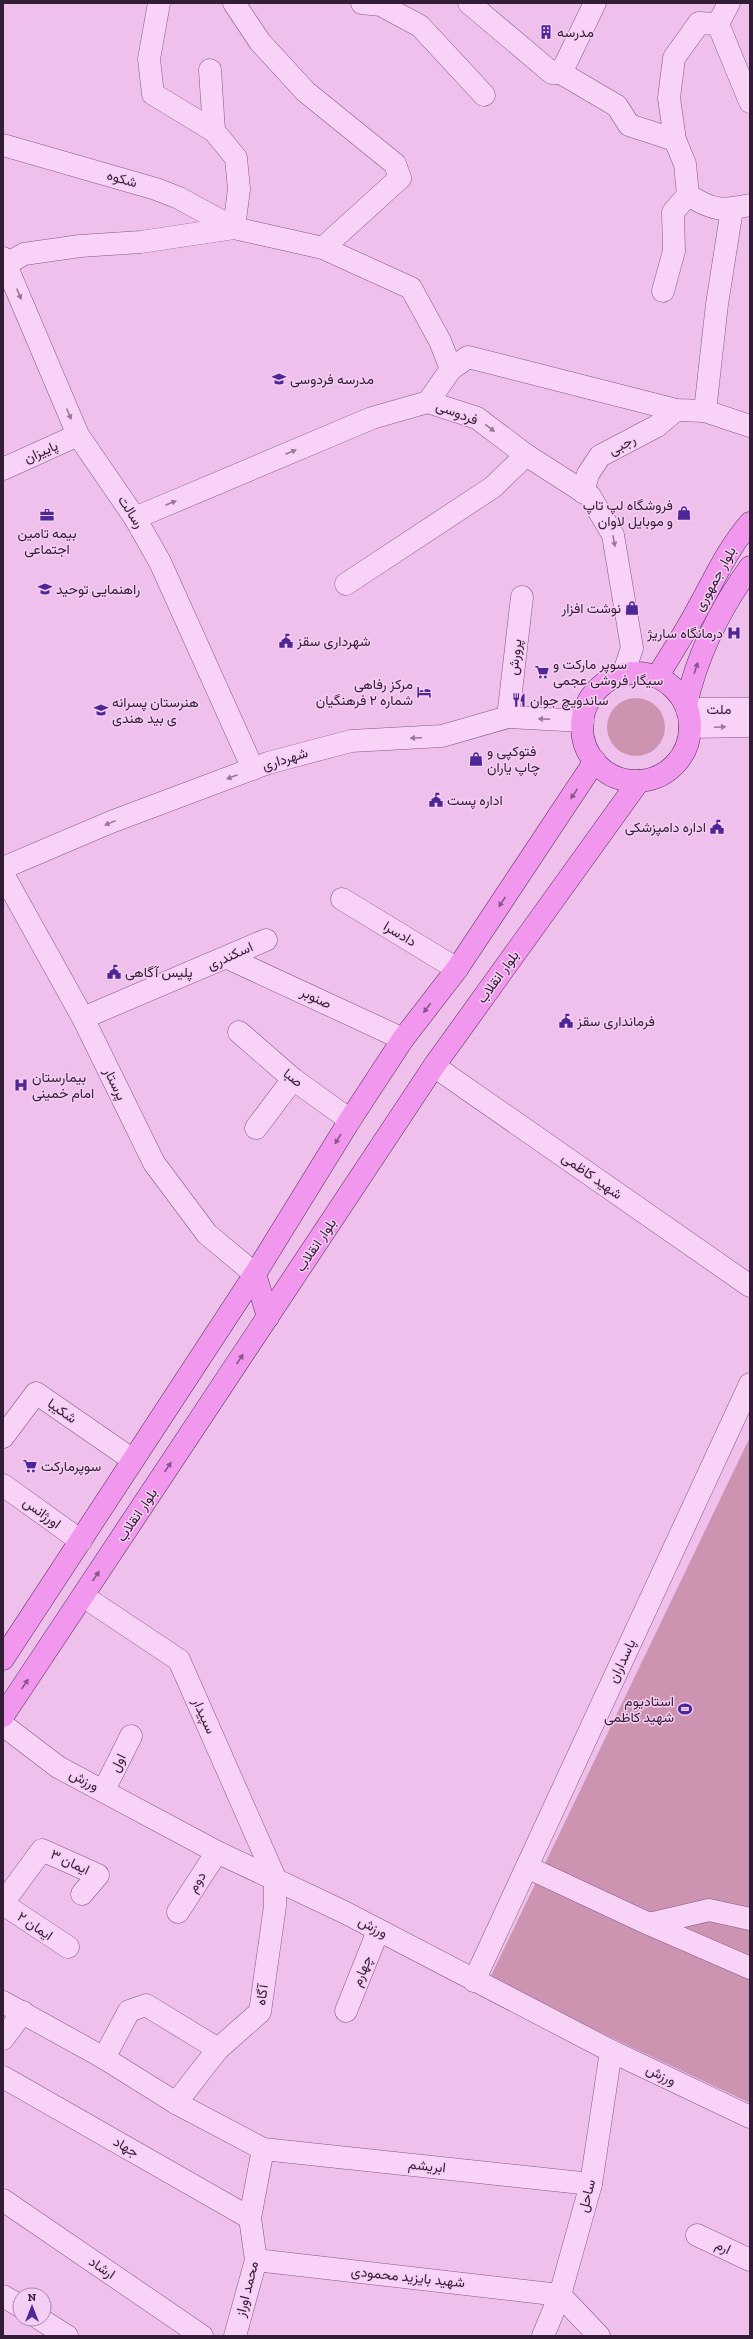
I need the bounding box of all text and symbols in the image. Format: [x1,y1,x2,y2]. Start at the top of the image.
building icon: مدرسه [538,24,554,40]
place label: مدرسه [557,24,594,41]
street label: شکوه [105,167,139,191]
one-way arrow [16,288,22,299]
school or university icon: مدرسه فردوسی [271,371,287,387]
place label: مدرسه فردوسی [290,371,374,388]
street label: فردوسی [434,397,480,429]
one-way arrow [67,408,73,420]
one-way arrow [485,424,496,433]
street label: رجبی [606,431,639,459]
street label: پاییزان [21,437,61,468]
one-way arrow [286,449,298,455]
street label: رسالت [114,493,148,532]
place label: فروشگاه لپ تاپ و موبایل لاوان [583,497,673,530]
one-way arrow [166,499,178,505]
shop icon: فروشگاه لپ تاپ و موبایل لاوان [676,505,692,521]
office icon: بیمه تامین اجتماعی [39,507,55,523]
place label: بیمه تامین اجتماعی [17,525,77,558]
one-way arrow [611,535,617,547]
street label: بلوار جمهوری [690,544,740,614]
school or university icon: راهنمایی توحید [37,581,53,597]
place label: راهنمایی توحید [56,581,140,598]
place label: نوشت افزار [560,600,621,617]
shop icon: نوشت افزار [624,600,640,616]
place label: درمانگاه ساریژ [646,625,723,642]
hospital icon: درمانگاه ساریژ [726,625,742,641]
public building icon: شهرداری سقز [278,633,294,649]
place label: شهرداری سقز [296,633,371,650]
street label: پرورش [504,638,527,676]
place label: سوپر مارکت و سیگار فروشی عجمی [553,656,663,689]
one-way arrow [693,661,699,673]
supermarket icon: سوپر مارکت و سیگار فروشی عجمی [534,664,550,680]
place label: مرکز رفاهی شماره ۲ فرهنگیان [316,676,413,709]
hotel icon: مرکز رفاهی شماره ۲ فرهنگیان [416,684,432,700]
restaurant icon: ساندویچ جوان [511,692,527,708]
place label: ساندویچ جوان [530,692,609,711]
place label: هنرستان پسرانه ی بید هندی [112,694,199,727]
street label: ملت [707,701,731,718]
school or university icon: هنرستان پسرانه ی بید هندی [93,702,109,718]
one-way arrow [537,716,550,722]
one-way arrow [714,724,726,731]
one-way arrow [410,734,422,741]
place label: فتوکپی و چاپ یاران [487,743,540,777]
street label: شهرداری [260,744,310,774]
shop icon: فتوکپی و چاپ یاران [468,751,484,767]
one-way arrow [225,774,237,780]
one-way arrow [570,788,577,800]
public building icon: اداره پست [428,792,444,808]
place label: اداره پست [447,792,503,810]
place label: اداره دامپزشکی [625,819,706,837]
public building icon: اداره دامپزشکی [709,819,725,835]
one-way arrow [104,820,116,826]
one-way arrow [498,896,505,908]
street label: دادسرا [380,918,420,951]
street label: اسکندری [204,938,256,974]
street label: بلوار انقلاب [473,947,523,1007]
public building icon: پلیس آگاهی [106,964,122,980]
place label: پلیس آگاهی [125,964,193,982]
street label: صنوبر [297,983,334,1013]
one-way arrow [423,1003,431,1014]
public building icon: فرمانداری سقز [558,1013,574,1029]
place label: فرمانداری سقز [576,1013,655,1030]
street label: پرستار [99,1064,130,1104]
street label: صبا [280,1065,306,1091]
place label: بیمارستان امام خمینی [32,1069,94,1102]
hospital icon: بیمارستان امام خمینی [13,1077,29,1093]
one-way arrow [334,1134,342,1144]
street label: شهید کاظمی [558,1149,626,1203]
street label: بلوار انقلاب [292,1215,340,1275]
one-way arrow [236,1354,244,1364]
street label: شکیبا [44,1395,80,1427]
supermarket icon: سوپرمارکت [22,1458,38,1474]
place label: سوپرمارکت [41,1458,101,1476]
one-way arrow [164,1462,172,1472]
street label: بلوار انقلاب [113,1485,161,1545]
street label: اورژانس [20,1494,64,1532]
one-way arrow [93,1570,100,1581]
street label: پاسداران [605,1636,640,1686]
one-way arrow [21,1678,28,1690]
place label: استادیوم شهید کاظمی [604,1693,674,1726]
street label: سپیدار [187,1695,219,1737]
sports icon: استادیوم شهید کاظمی [677,1701,693,1717]
street label: اول [106,1751,131,1775]
street label: ورزش [66,1765,102,1795]
street label: ایمان ۳ [48,1846,92,1878]
street label: دوم [184,1868,210,1896]
street label: ایمان ۲ [14,1908,56,1944]
street label: ورزش [355,1912,391,1942]
street label: چهارم [348,1953,377,1989]
street label: آگاه [252,1982,272,2007]
street label: ورزش [643,2061,679,2089]
street label: جهاد [110,2133,142,2161]
street label: ابریشم [407,2156,447,2176]
street label: ساحل [575,2178,599,2214]
street label: ارم [712,2236,734,2258]
street label: ارشاد [85,2253,119,2283]
street label: محمد اوراز [232,2259,262,2320]
street label: شهید بایزید محمودی [350,2263,466,2291]
north arrow [12,2287,52,2327]
text: N [28,2291,37,2304]

